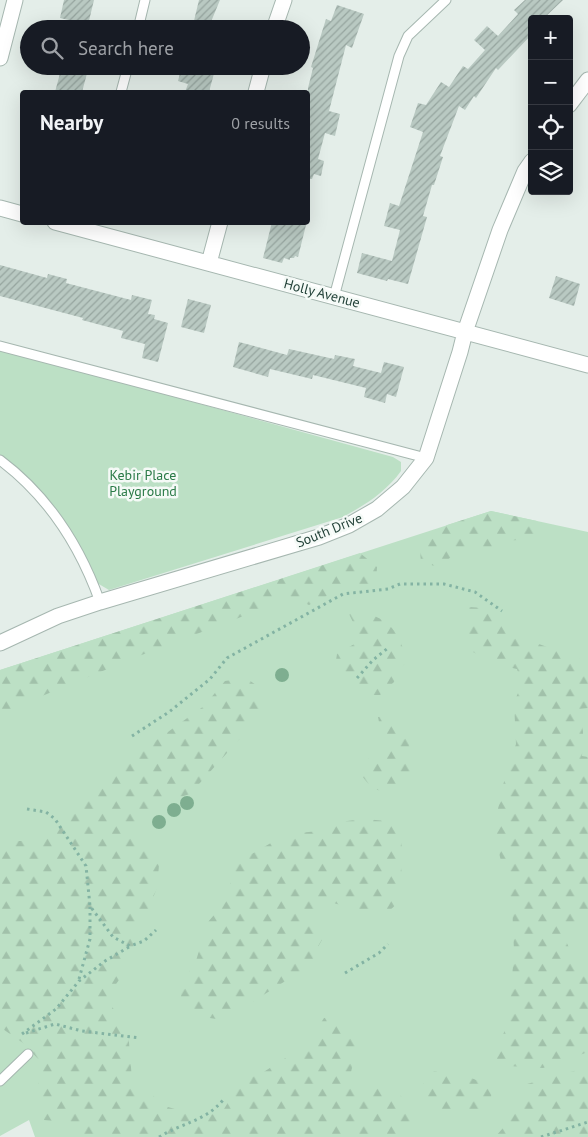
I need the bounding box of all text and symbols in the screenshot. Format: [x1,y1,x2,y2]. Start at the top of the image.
map controls [528,15,573,195]
button: + [528,15,573,60]
search box [20,20,310,75]
icon: search [38,34,66,62]
text: Search here [78,36,174,60]
button: − [528,60,573,105]
button: locate [528,105,573,150]
text: Nearby [40,109,103,136]
text: 0 results [231,113,290,133]
button: layers [528,150,573,195]
street label: Holly Avenue [282,274,362,312]
park label: Kebir Place Playground [109,466,177,500]
street label: South Drive [293,509,365,551]

